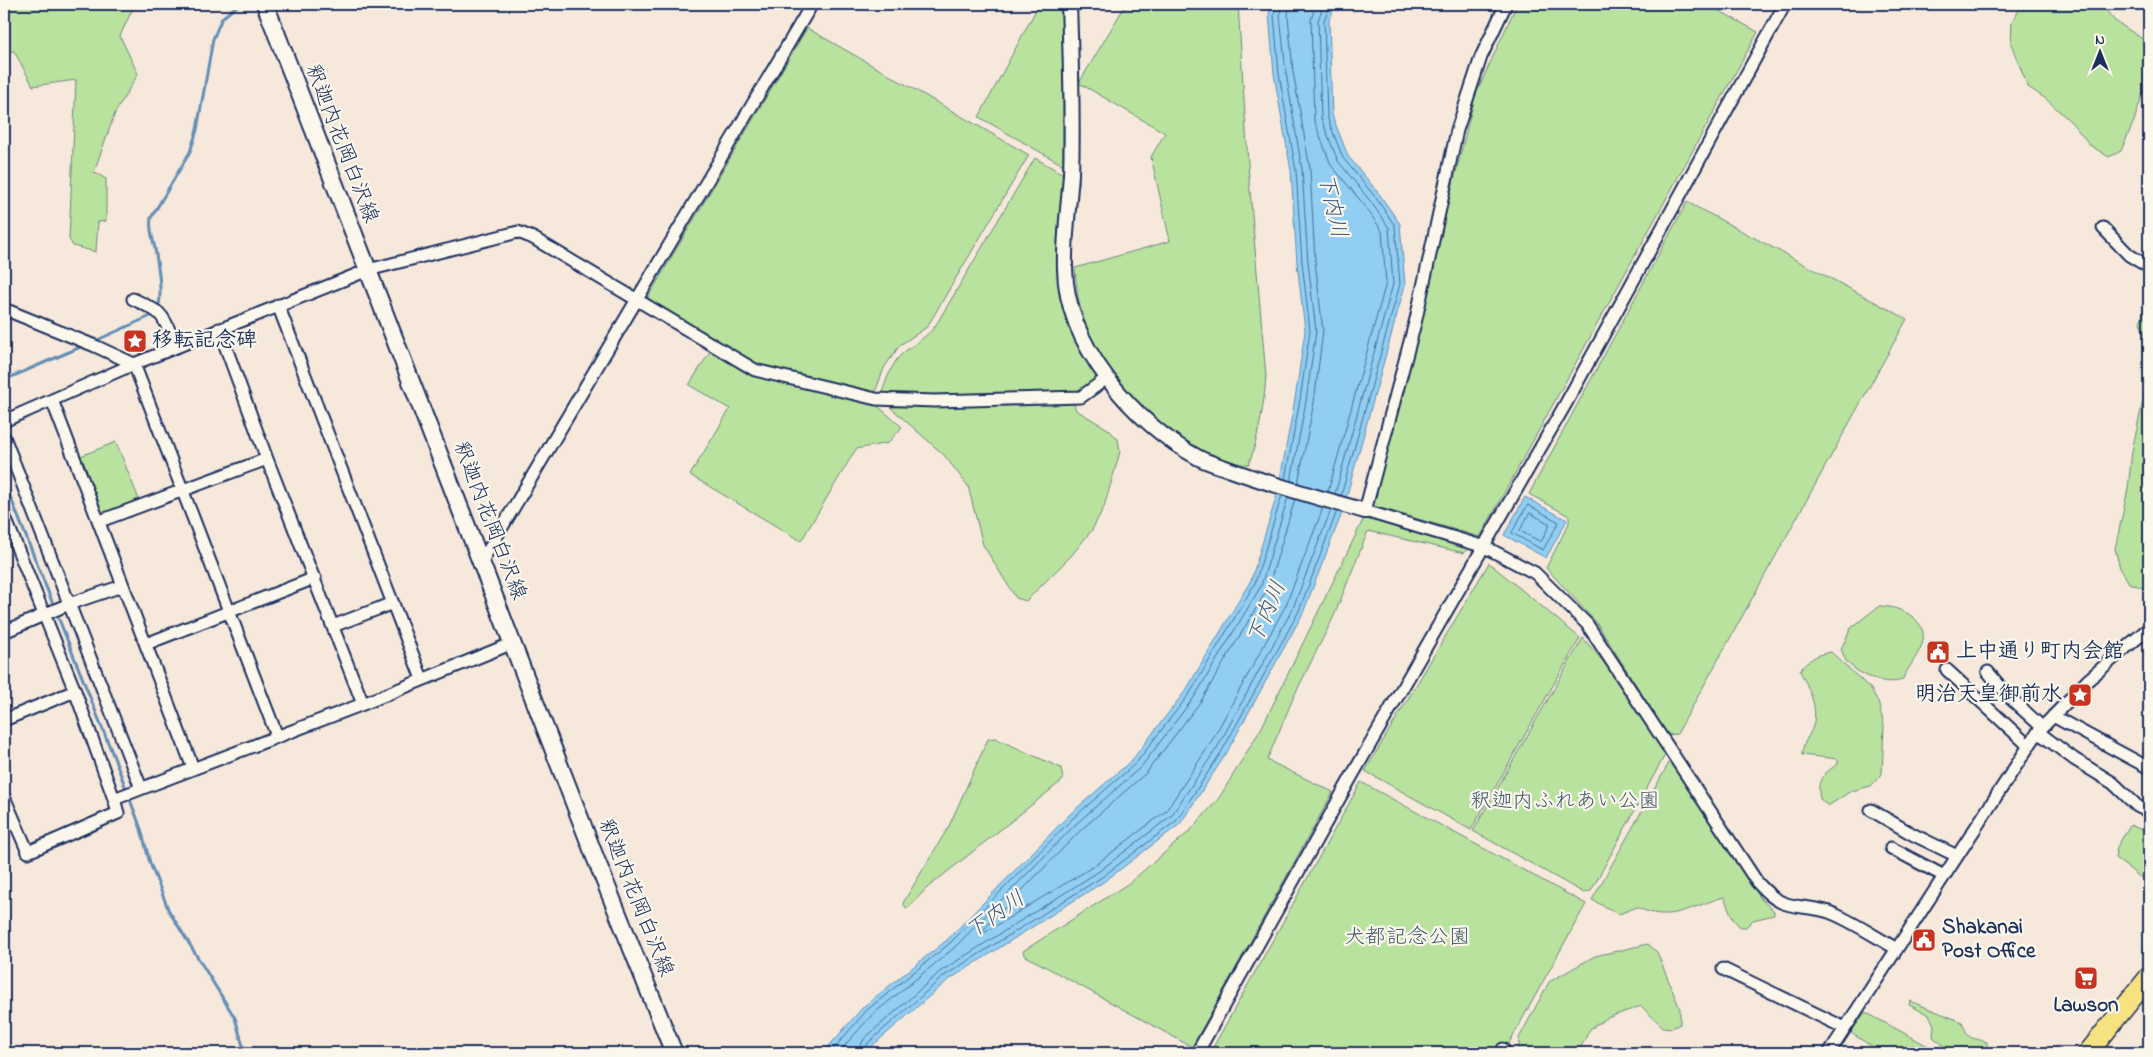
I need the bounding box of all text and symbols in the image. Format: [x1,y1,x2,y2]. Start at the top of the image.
north arrow [2076,28,2126,78]
text: N [2095,30,2105,51]
street label: 釈迦内花岡白沢線 [297,60,385,228]
water label: 下内川 [1308,170,1354,242]
place label: 移転記念碑 [152,326,257,356]
place icon: 移転記念碑 [122,328,148,354]
street label: 釈迦内花岡白沢線 [445,437,533,605]
water label: 下内川 [1240,576,1296,650]
place label: 上中通り町内会館 [1956,637,2124,667]
public building icon: 上中通り町内会館 [1925,639,1951,665]
place label: 明治天皇御前水 [1915,680,2062,710]
place icon: 明治天皇御前水 [2067,682,2093,708]
park label: 釈迦内ふれあい公園 [1471,787,1660,817]
street label: 釈迦内花岡白沢線 [590,814,680,982]
water label: 下内川 [960,884,1032,948]
place label: Shakanai Post Office [1942,913,2036,967]
park label: 犬都記念公園 [1344,923,1470,953]
public building icon: Shakanai Post Office [1911,927,1937,953]
supermarket icon: Lawson [2073,965,2099,991]
place label: Lawson [2054,991,2118,1021]

